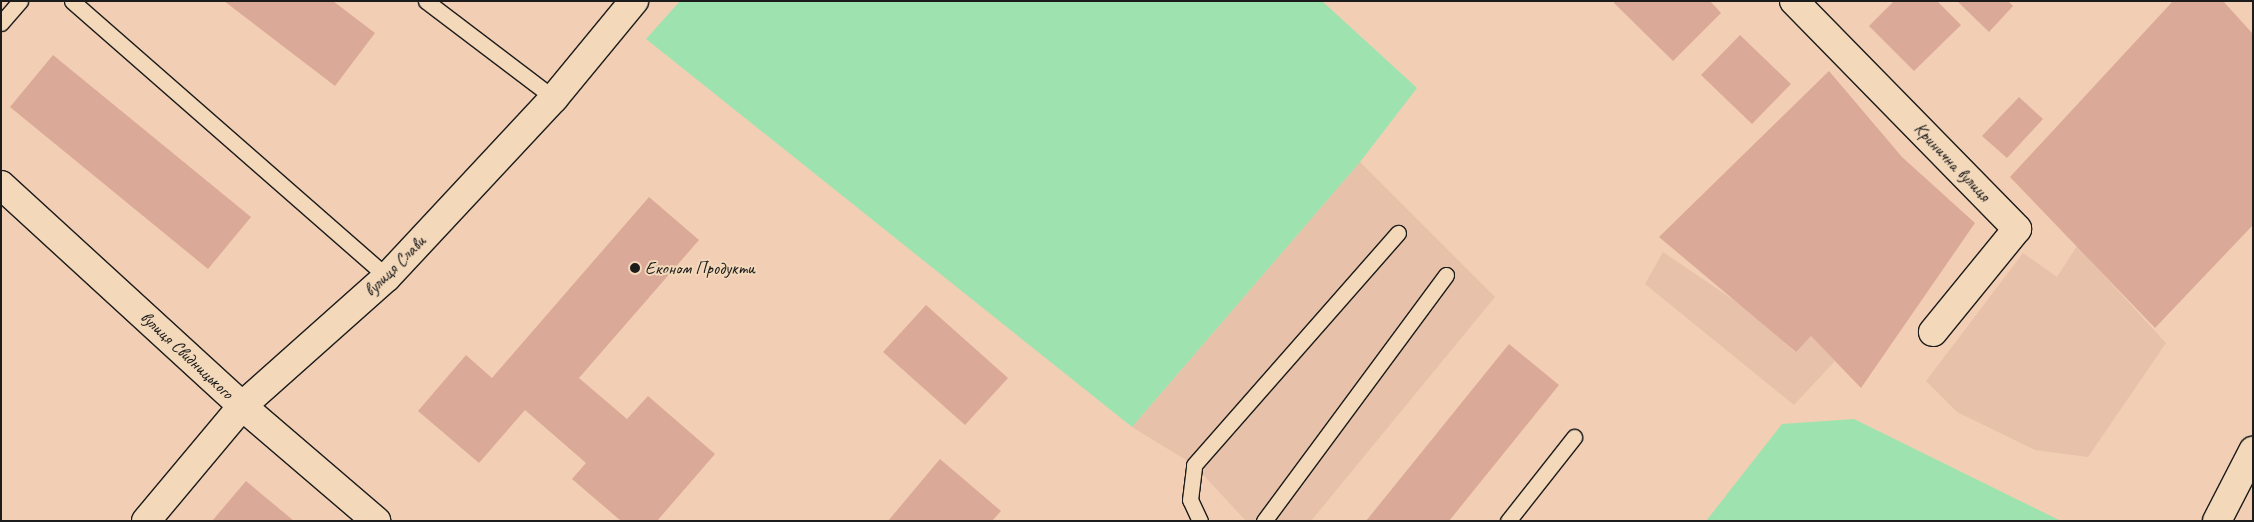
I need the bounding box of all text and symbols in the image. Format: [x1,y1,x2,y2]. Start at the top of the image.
street label: Кринична вулиця [1909,118,1995,206]
street label: вулиця Слави [360,231,430,301]
place label: Економ Продукти [645,257,753,279]
marker: Економ Продукти [629,262,641,274]
street label: вулиця Свидницького [136,306,238,404]

